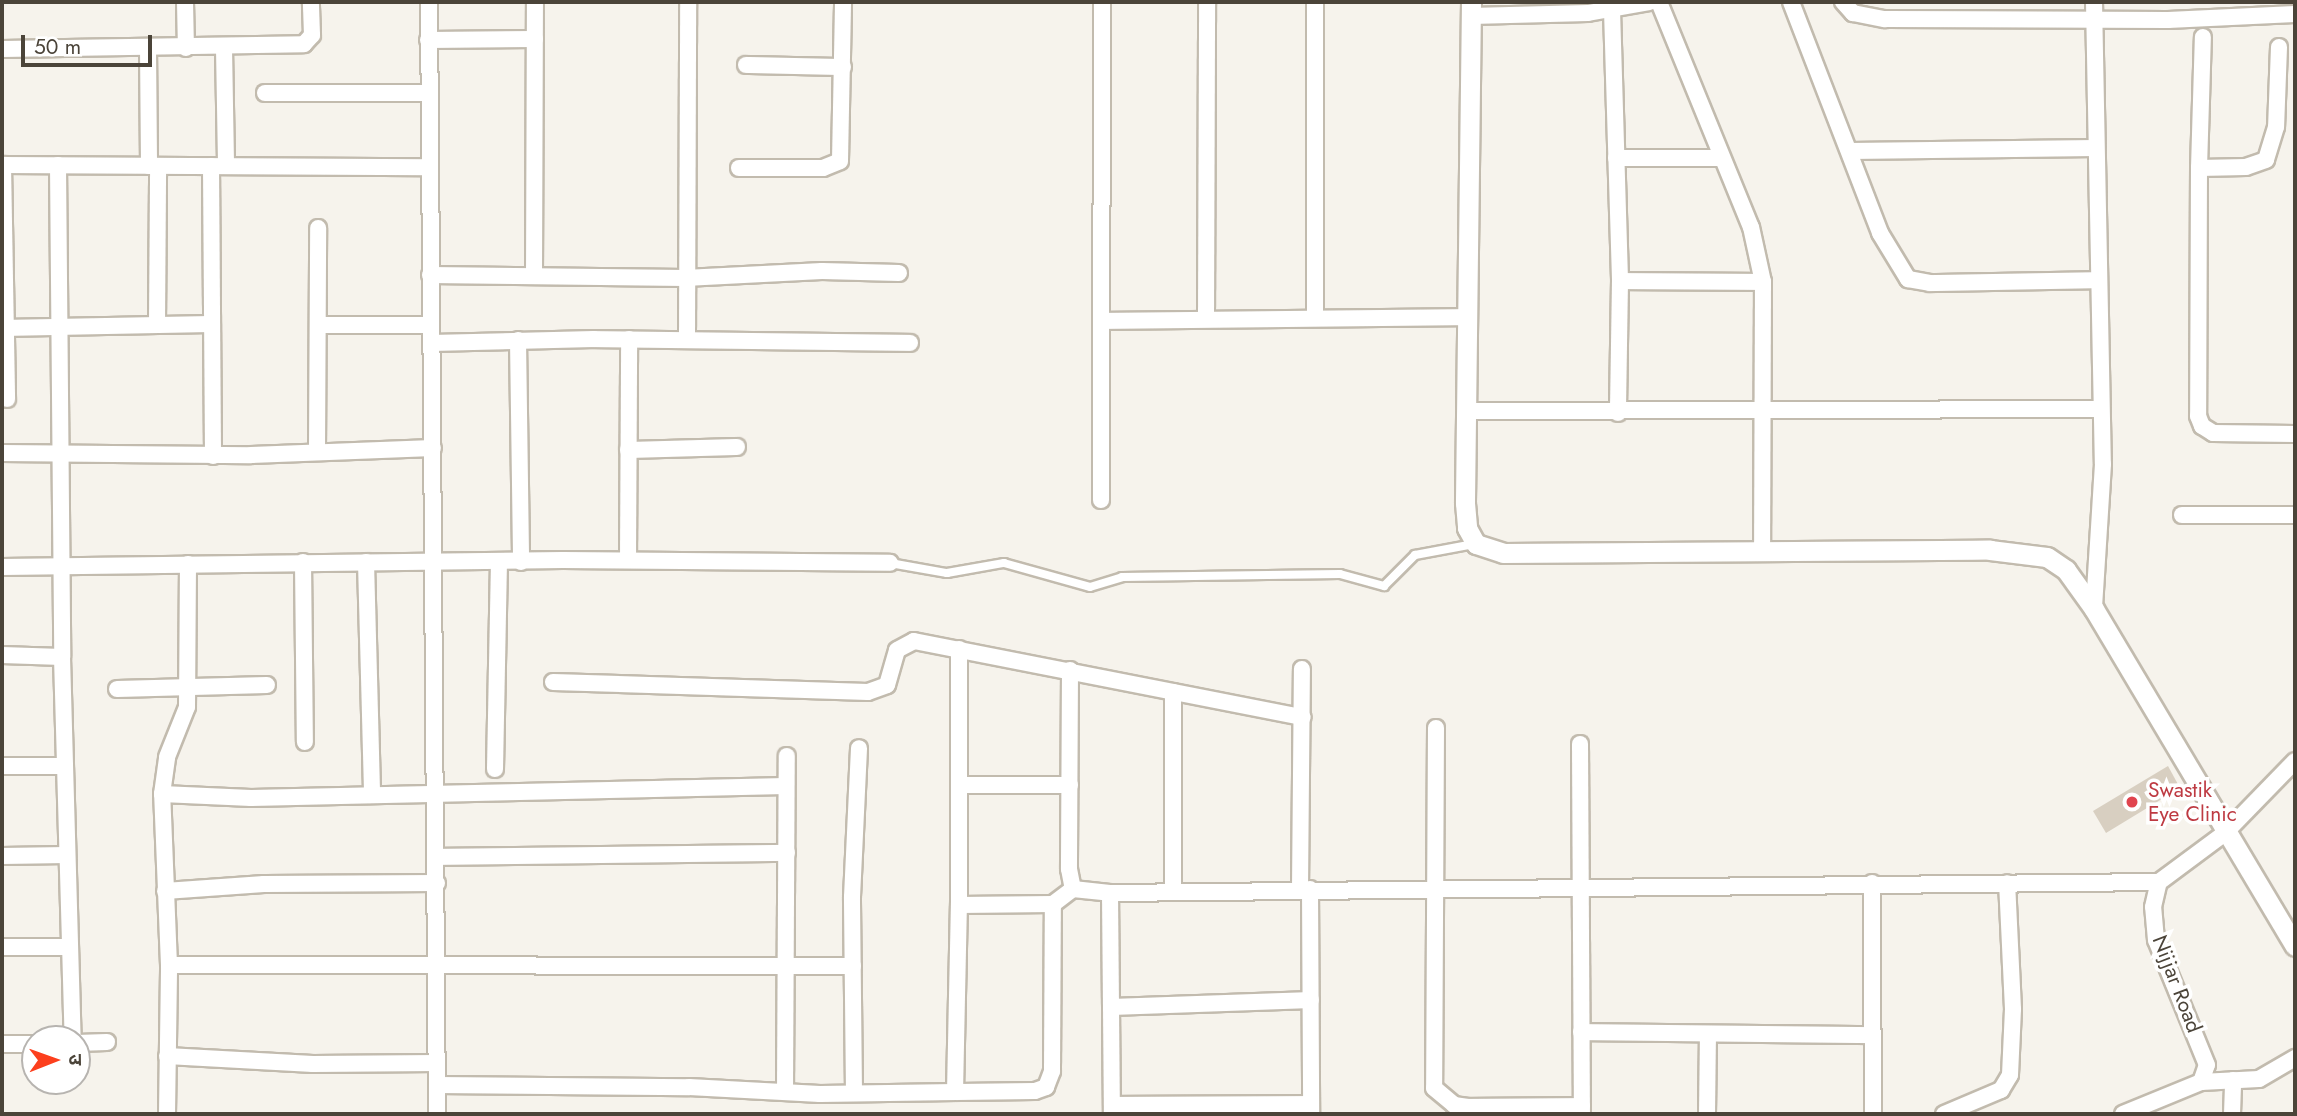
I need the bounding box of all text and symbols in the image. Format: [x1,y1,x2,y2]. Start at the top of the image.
scale bar [24,21,156,65]
text: 50 m [34,32,81,62]
place label: Swastik Eye Clinic [2148,777,2237,827]
marker: Swastik Eye Clinic [2122,792,2142,812]
street label: Nijjar Road [2147,932,2207,1036]
north arrow [21,1025,91,1095]
text: उ [62,1054,89,1065]

